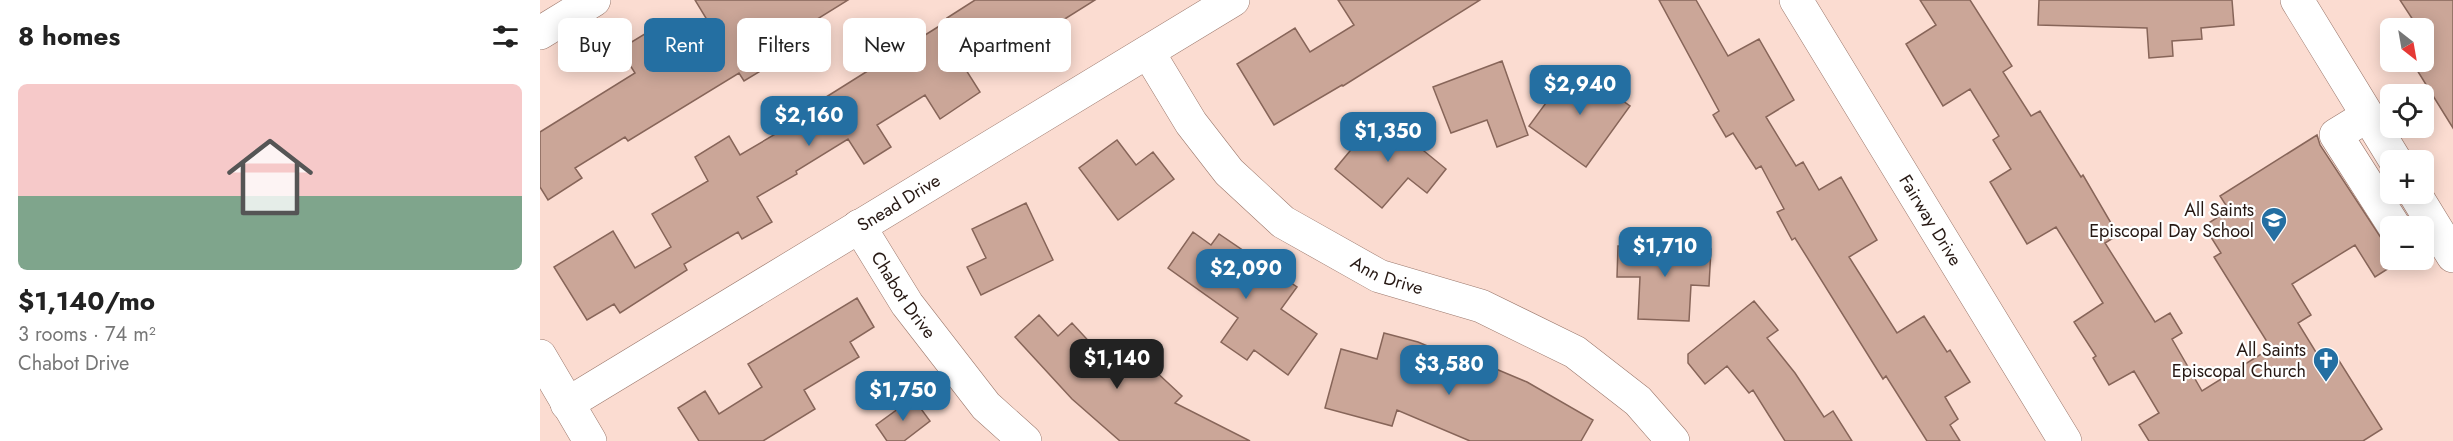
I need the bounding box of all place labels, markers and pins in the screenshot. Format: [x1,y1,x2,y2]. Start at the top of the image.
pin: $2,940 [1531,65,1629,116]
pin: $2,160 [760,96,858,147]
pin: $1,350 [1339,112,1437,163]
place label: All Saints Episcopal Day School [2089,197,2254,244]
school or university icon: All Saints Episcopal Day School [2259,205,2289,243]
pin: $1,710 [1616,227,1714,278]
pin: $2,090 [1197,249,1295,300]
place label: All Saints Episcopal Church [2172,337,2306,384]
pin: $1,140 [1068,339,1166,390]
pin: $3,580 [1400,345,1498,396]
church icon: All Saints Episcopal Church [2311,345,2341,383]
pin: $1,750 [854,371,952,422]

